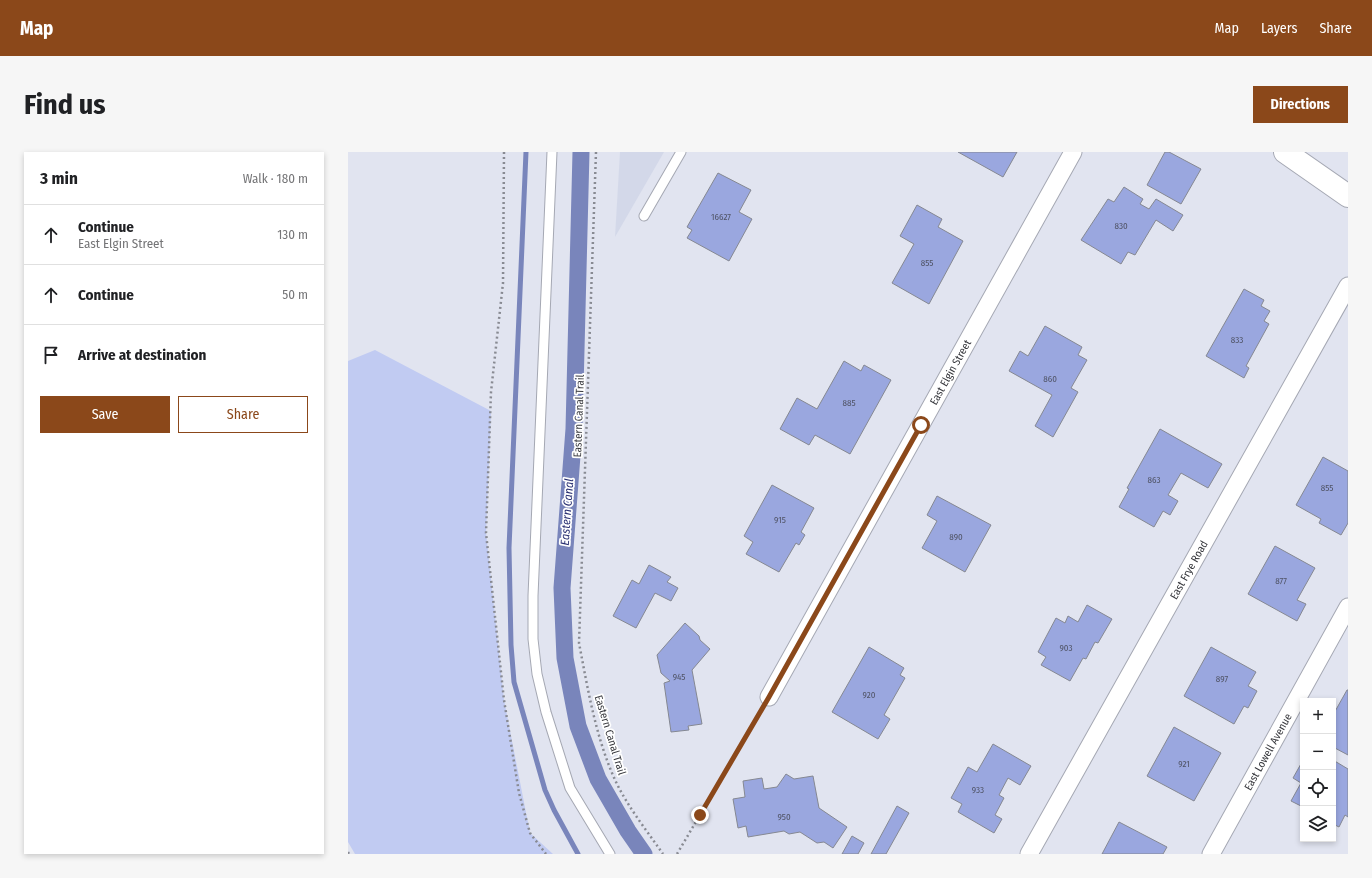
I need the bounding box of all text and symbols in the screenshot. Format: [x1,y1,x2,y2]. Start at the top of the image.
text: Map [20,17,53,40]
text: Map [1215,20,1239,37]
text: Layers [1261,20,1297,37]
text: Share [1319,20,1352,37]
button: Directions [1253,86,1348,123]
text: Find us [24,88,106,121]
text: 3 min [40,168,78,189]
text: Walk · 180 m [243,171,308,186]
house number: 16627 [711,212,731,222]
text: Continue [78,218,134,236]
house number: 830 [1114,221,1128,231]
icon: ahead [40,224,62,246]
text: 130 m [277,227,308,242]
text: East Elgin Street [78,236,164,251]
house number: 855 [921,258,933,268]
icon: ahead [40,284,62,306]
text: Continue [78,286,134,304]
text: 50 m [282,287,308,302]
house number: 833 [1231,335,1243,345]
street label: East Elgin Street [927,337,974,407]
icon: arrive [40,344,62,366]
text: Arrive at destination [78,346,206,364]
street label: Eastern Canal Trail [571,374,587,458]
house number: 860 [1043,374,1057,384]
button: Save [40,396,170,433]
button: Share [178,396,308,433]
house number: 885 [842,398,856,408]
route start [912,416,930,434]
house number: 863 [1148,475,1160,485]
water label: Eastern Canal [558,478,576,546]
house number: 855 [1321,483,1333,493]
house number: 915 [774,515,786,525]
house number: 890 [949,532,963,542]
street label: East Frye Road [1167,538,1210,601]
house number: 877 [1275,576,1287,586]
house number: 903 [1059,643,1073,653]
house number: 945 [673,672,685,682]
house number: 897 [1216,674,1228,684]
house number: 920 [863,690,876,700]
street label: Eastern Canal Trail [592,693,628,777]
map controls [1300,698,1336,842]
button: + [1300,698,1336,734]
street label: East Lowell Avenue [1241,711,1294,792]
button: − [1300,734,1336,770]
house number: 921 [1178,759,1190,769]
button: locate [1300,770,1336,806]
house number: 933 [972,785,984,795]
route end [691,806,709,824]
button: layers [1300,806,1336,842]
house number: 950 [777,812,791,822]

